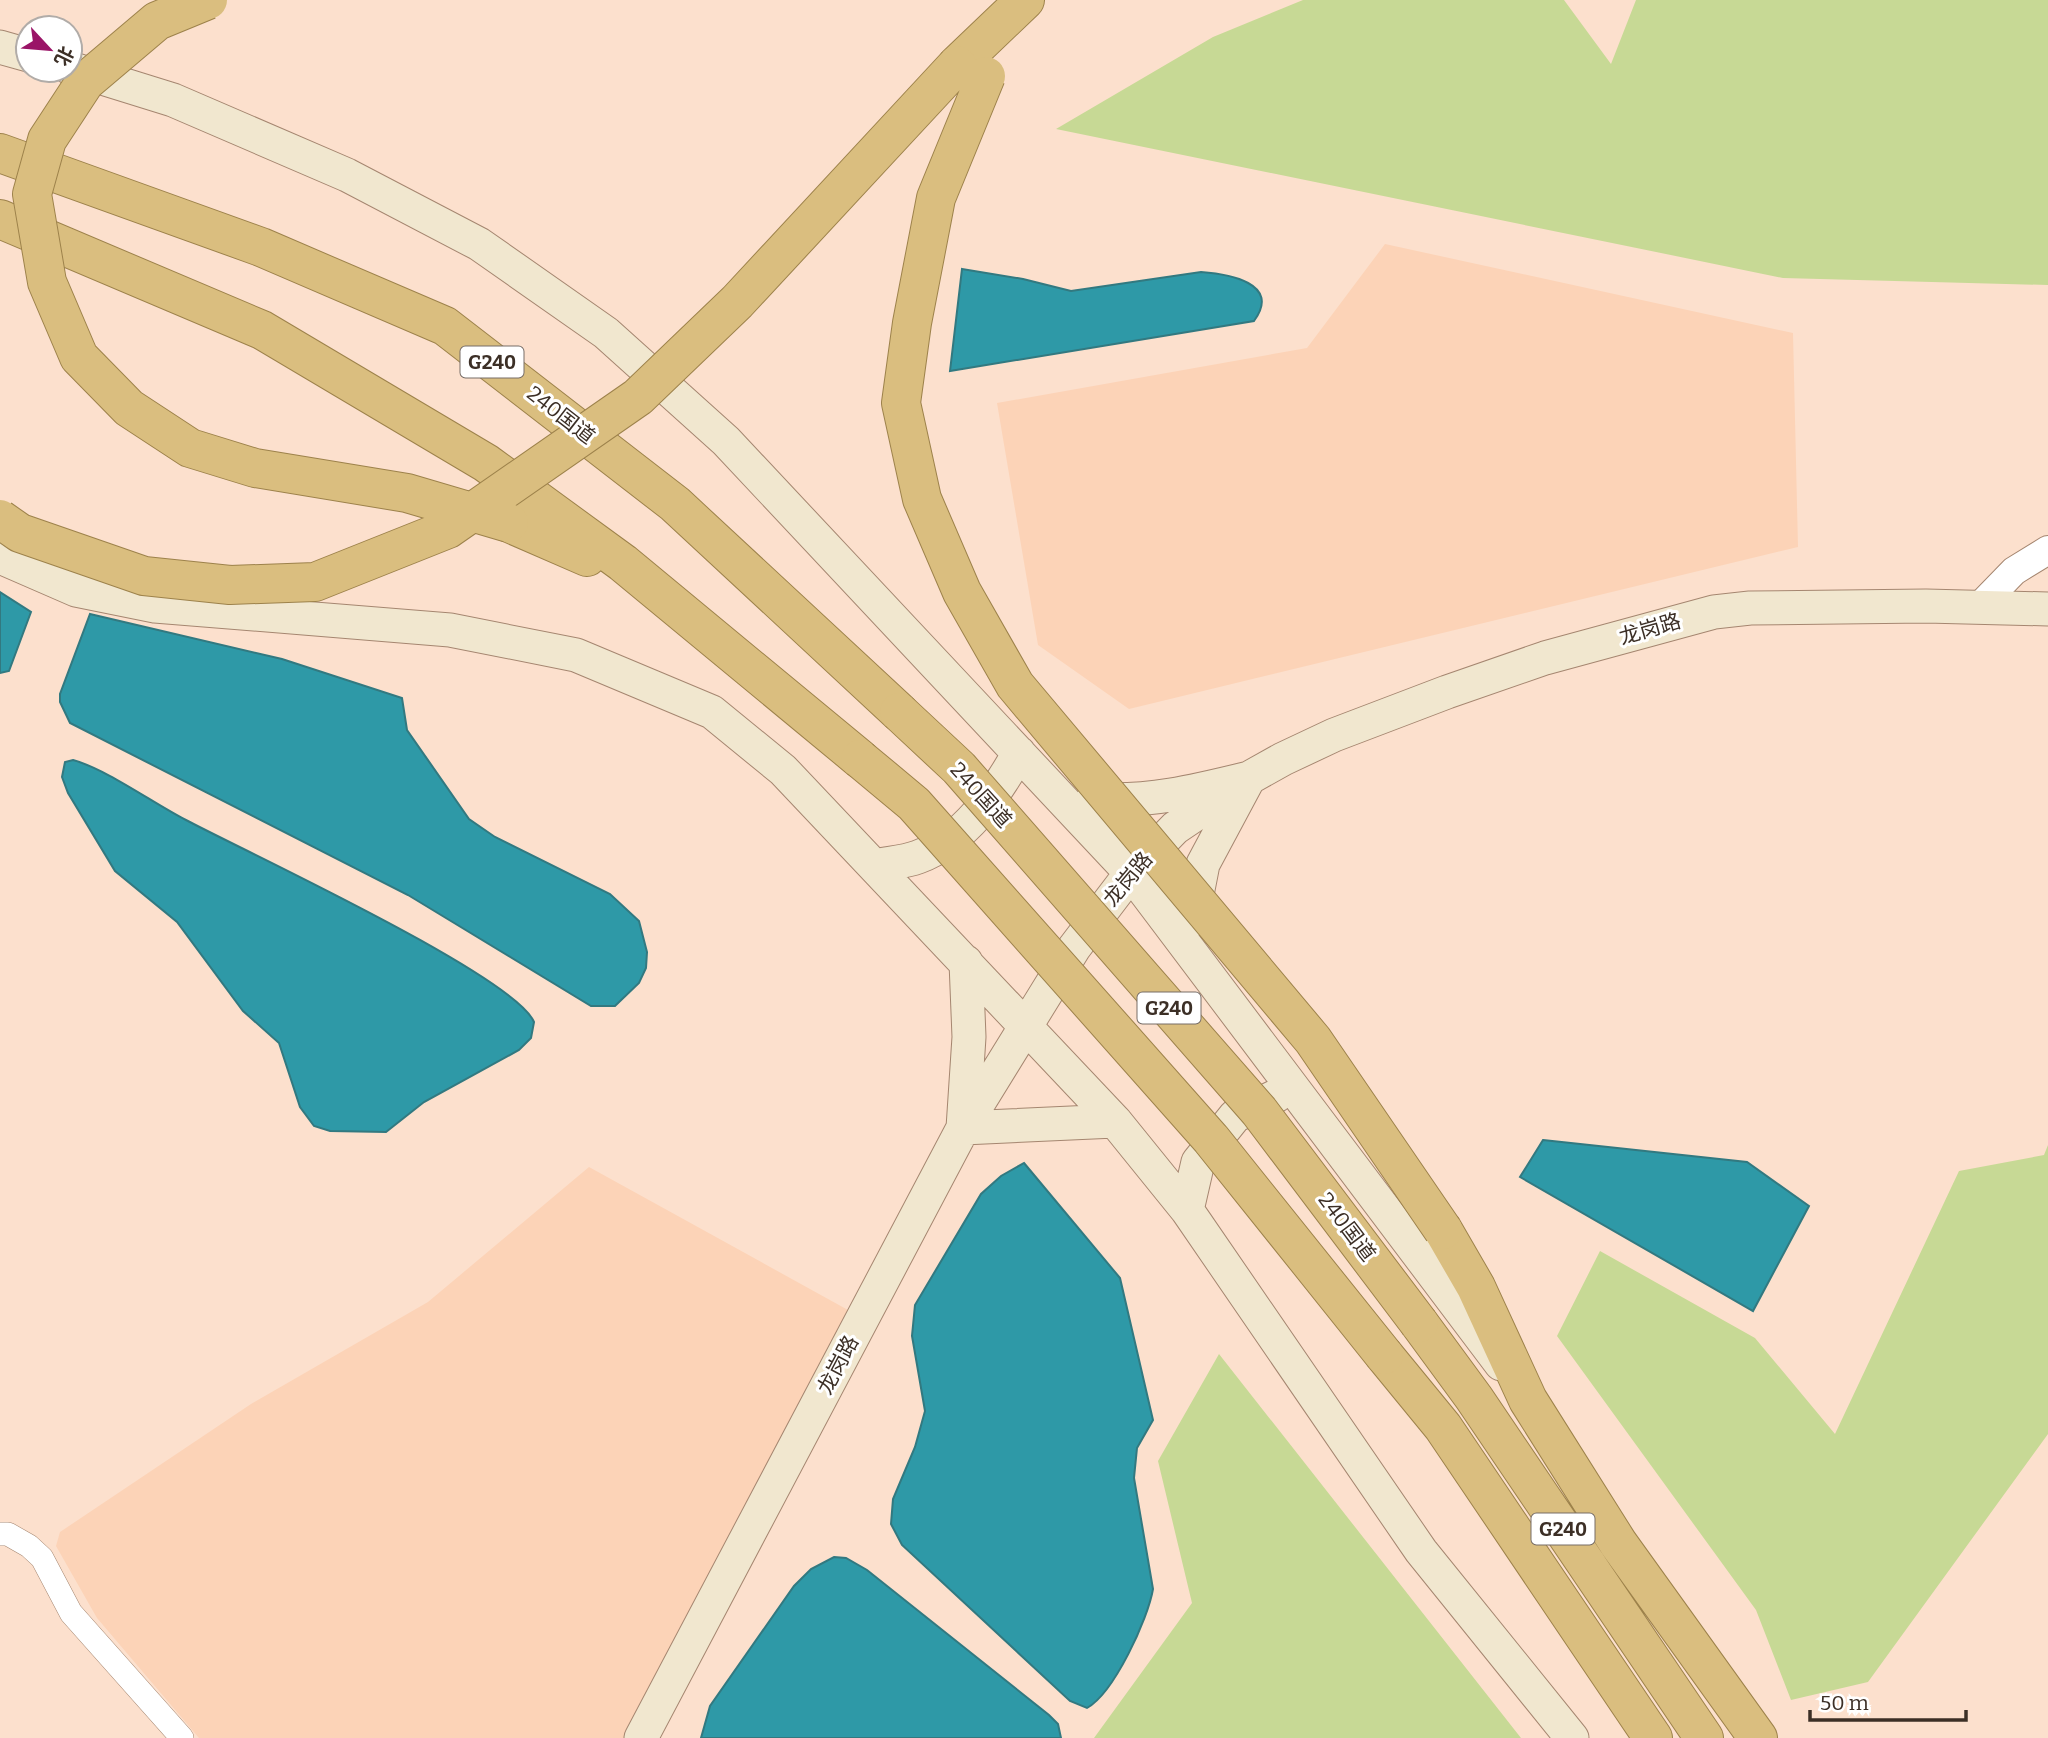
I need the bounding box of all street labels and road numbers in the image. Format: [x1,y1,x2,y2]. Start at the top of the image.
road number: G240 [461,346,524,378]
street label: 240国道 [522,380,600,450]
street label: 龙岗路 [1616,608,1684,650]
street label: 240国道 [945,757,1017,833]
street label: 龙岗路 [1098,847,1158,911]
road number: G240 [1138,992,1200,1024]
street label: 240国道 [1313,1188,1381,1266]
street label: 龙岗路 [812,1331,864,1399]
road number: G240 [1532,1513,1594,1544]

